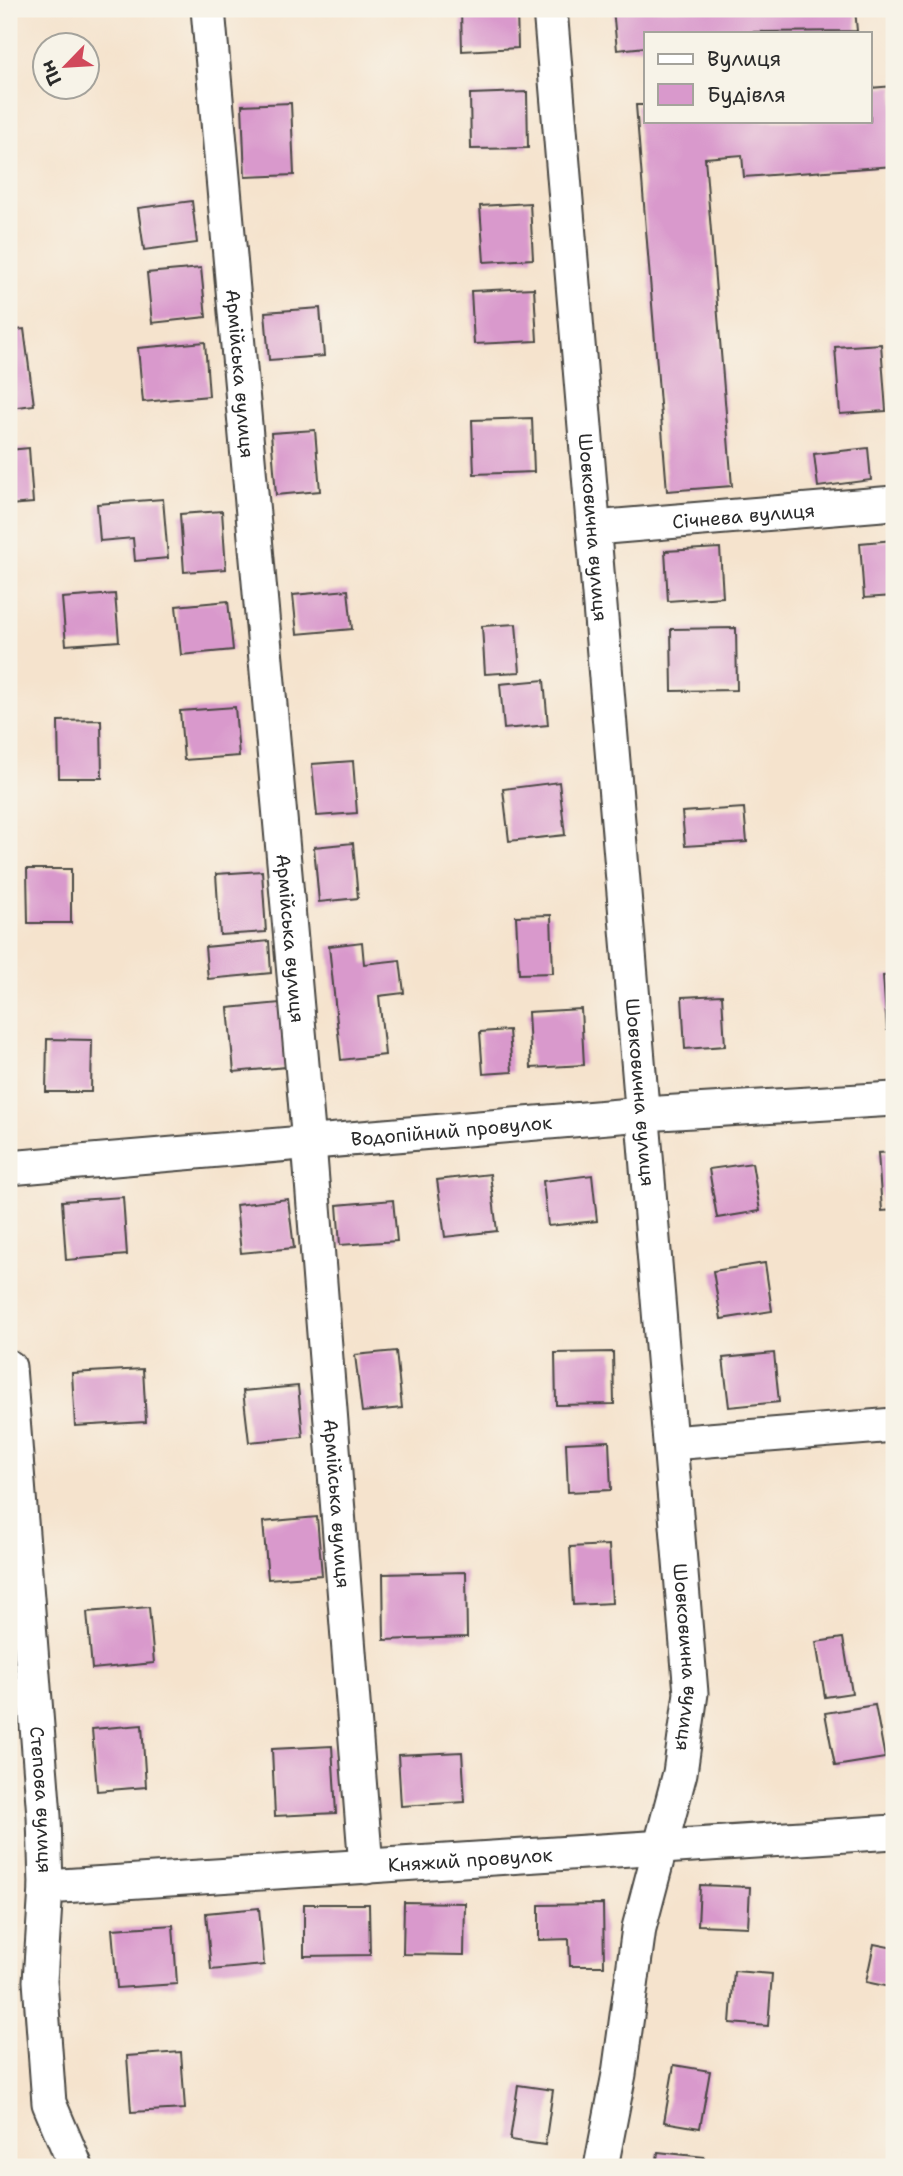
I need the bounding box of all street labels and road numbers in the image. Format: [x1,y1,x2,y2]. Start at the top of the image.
street label: Армійська вулиця [220,288,260,459]
street label: Шовковична вулиця [573,432,613,622]
street label: Січнева вулиця [671,498,816,534]
street label: Армійська вулиця [270,853,310,1024]
street label: Шовковична вулиця [620,997,661,1187]
street label: Водопійний провулок [350,1110,553,1152]
street label: Армійська вулиця [318,1418,356,1589]
street label: Шовковична вулиця [667,1562,703,1753]
street label: Степова вулиця [24,1725,58,1874]
street label: Княжий провулок [387,1842,553,1878]

